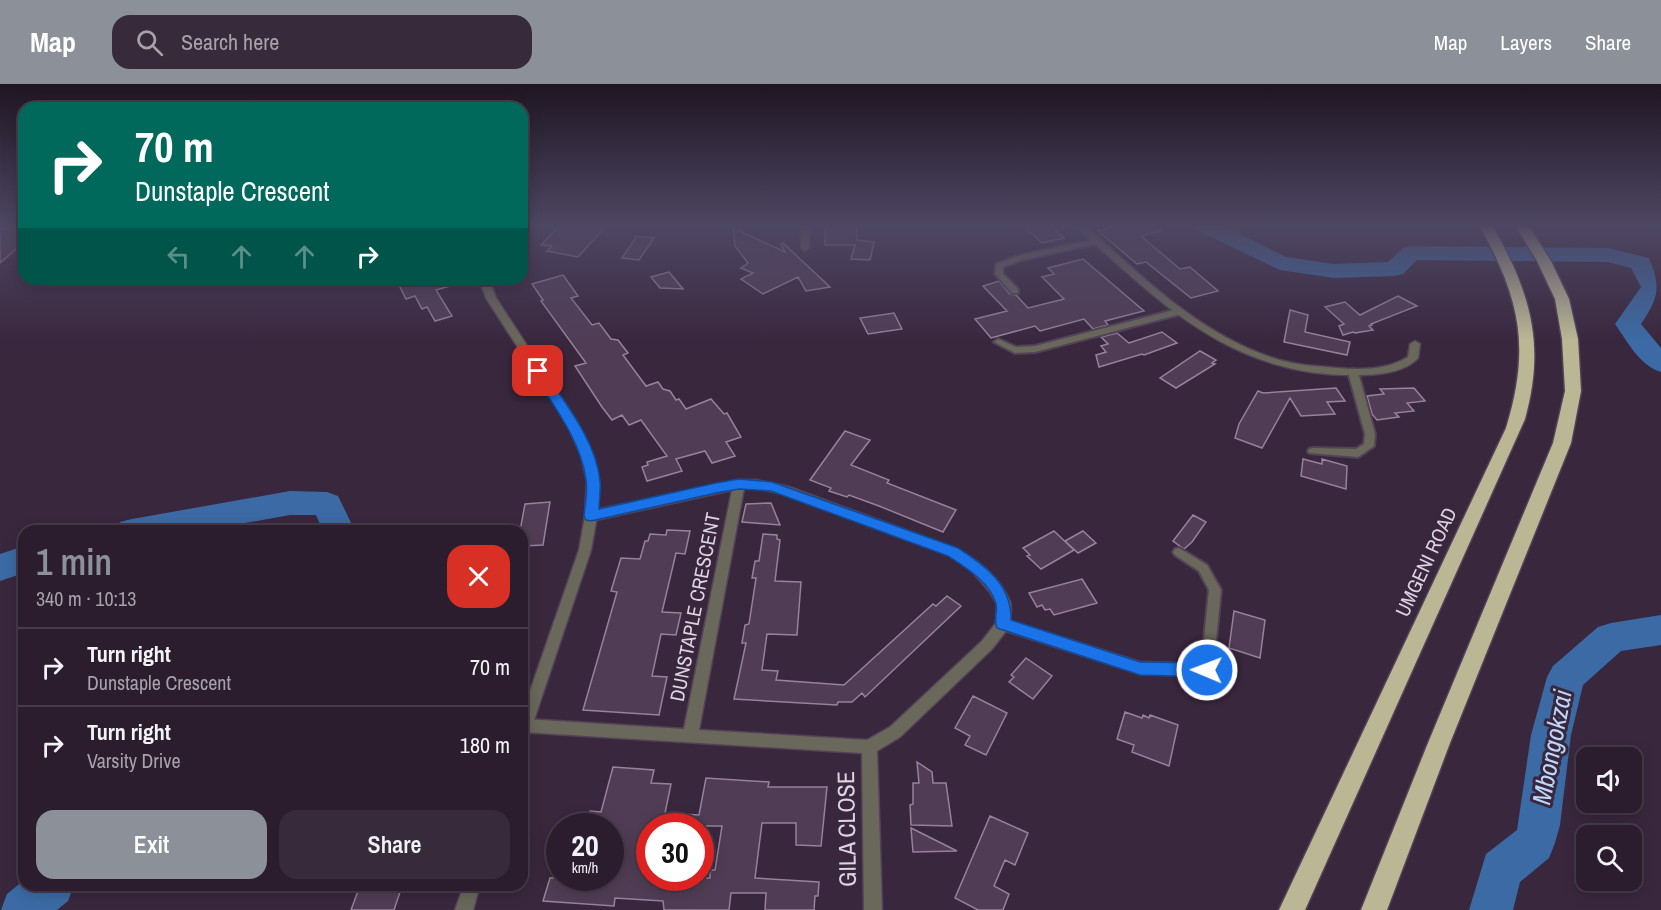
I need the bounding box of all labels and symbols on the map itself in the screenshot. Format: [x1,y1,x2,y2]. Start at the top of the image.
pin [512,345,563,396]
street label: UMGENI ROAD [1388,503,1463,621]
street label: DUNSTAPLE CRESCENT [663,510,726,704]
position arrow [1175,638,1239,702]
water label: Mbongokzai [1523,686,1580,807]
street label: GILA CLOSE [829,771,863,887]
speed limit sign: 30 [636,813,714,891]

